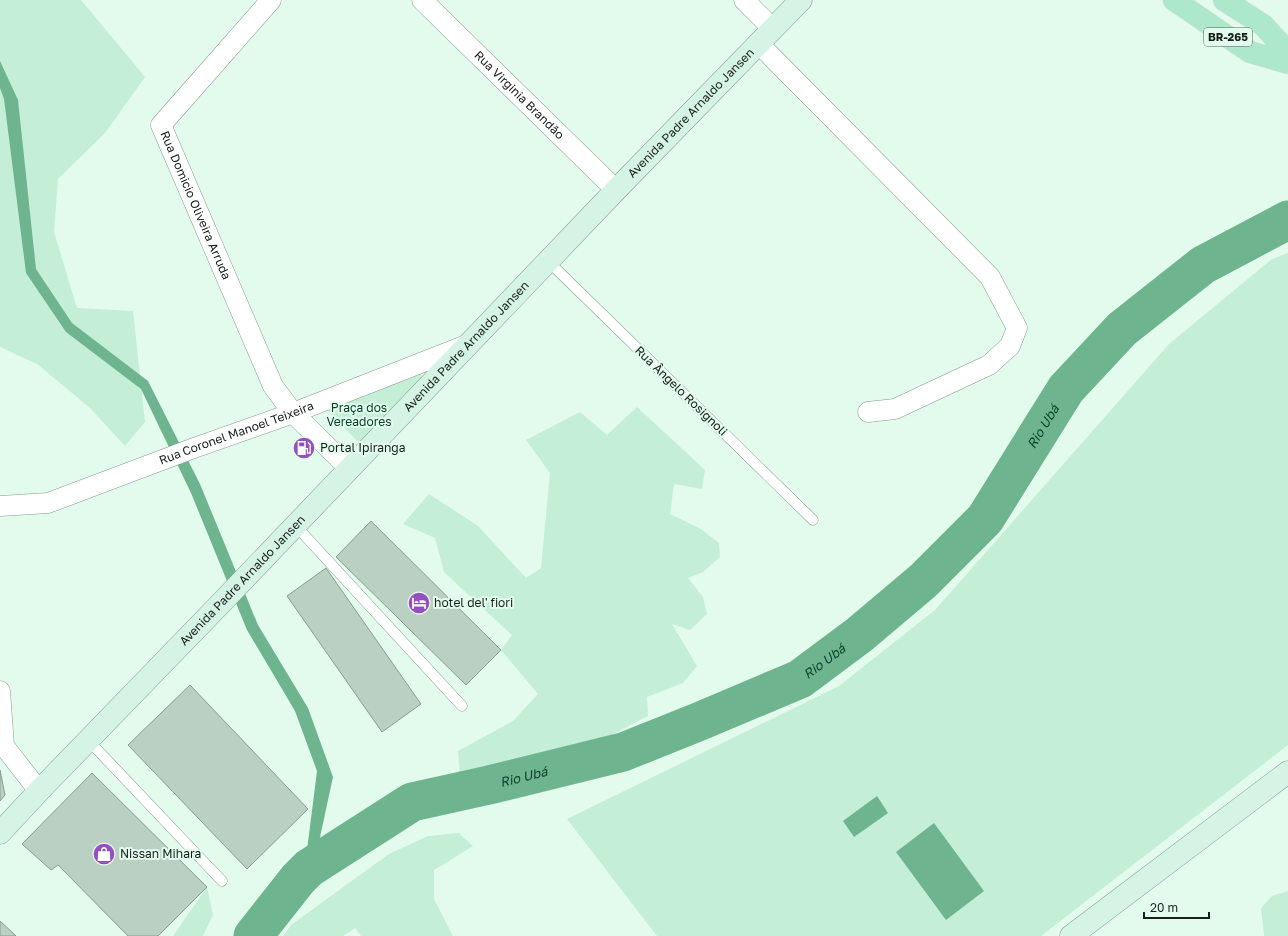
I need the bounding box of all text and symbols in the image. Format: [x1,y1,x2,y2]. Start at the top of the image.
road number: BR-265 [1204,28,1252,46]
street label: Avenida Padre Arnaldo Jansen [624,45,757,180]
street label: Rua Virginia Brandão [471,47,568,142]
street label: Rua Domicio Oliveira Arruda [157,129,234,282]
street label: Avenida Padre Arnaldo Jansen [400,278,532,414]
street label: Rua Ângelo Rosignoli [632,343,731,439]
street label: Rua Coronel Manoel Teixeira [157,398,316,468]
park label: Praça dos Vereadores [326,400,392,429]
water label: Rio Ubá [1023,400,1063,451]
fuel station icon: Portal Ipiranga [291,435,317,461]
place label: Portal Ipiranga [320,440,406,455]
street label: Avenida Padre Arnaldo Jansen [176,512,308,648]
hotel icon: hotel del' fiori [406,590,432,616]
place label: hotel del' fiori [434,595,513,610]
water label: Rio Ubá [800,639,850,682]
water label: Rio Ubá [498,763,551,790]
shop icon: Nissan Mihara [91,841,117,867]
place label: Nissan Mihara [120,846,201,861]
scale bar [1144,894,1209,920]
text: 20 m [1150,900,1178,915]

